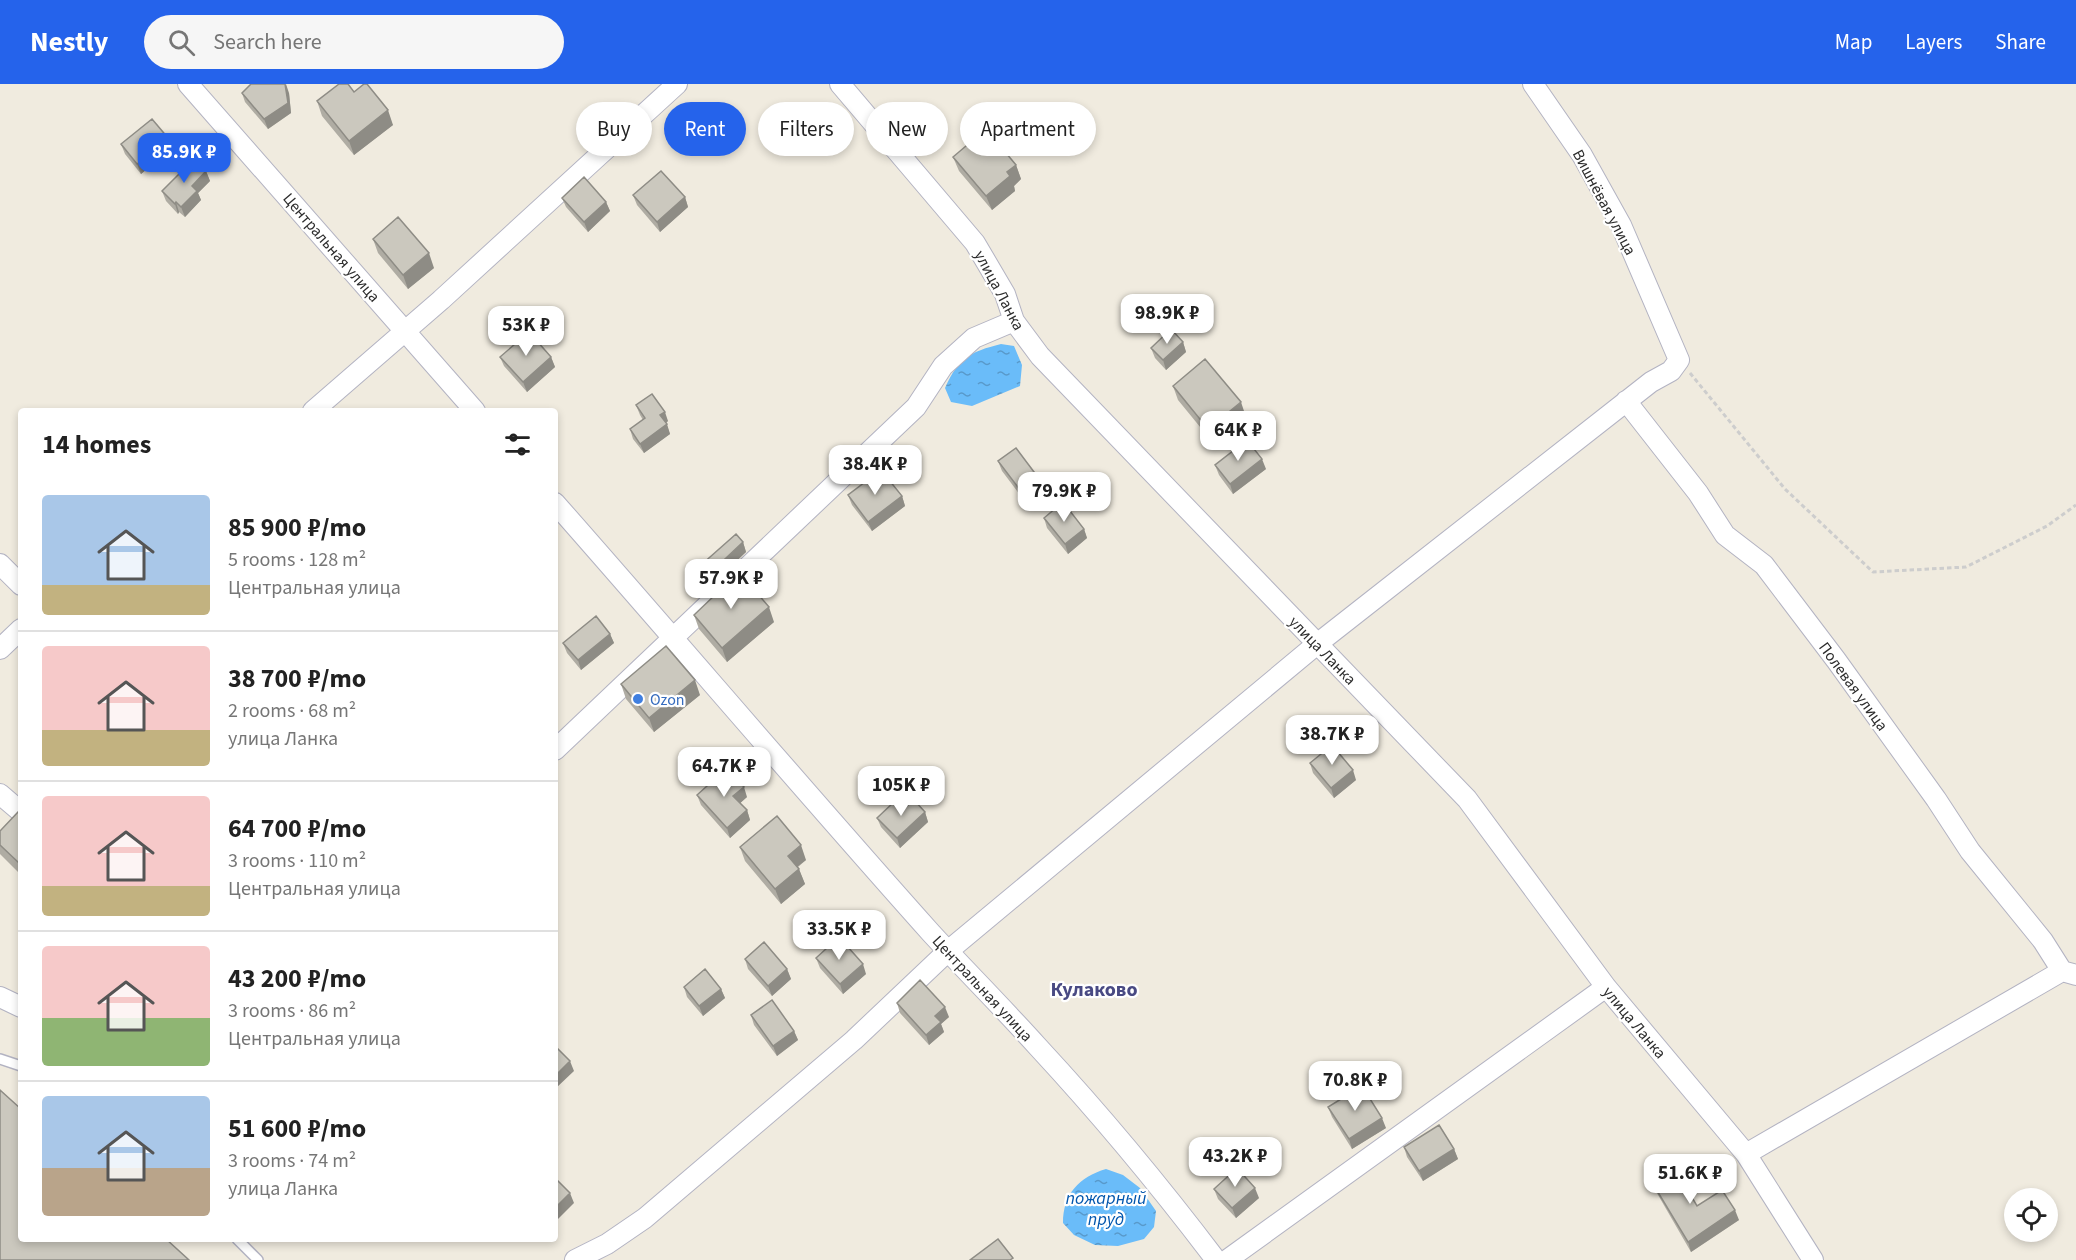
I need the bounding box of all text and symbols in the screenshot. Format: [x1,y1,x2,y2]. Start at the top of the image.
search box [144,15,564,69]
text: Nestly [30,22,108,62]
icon: search [165,26,198,59]
text: Search here [213,26,322,58]
text: Map [1835,27,1872,57]
text: Layers [1905,27,1962,57]
text: Share [1995,27,2046,57]
chip: Buy [576,102,652,156]
chip: Rent [664,102,746,156]
chip: Filters [758,102,854,156]
chip: New [866,102,948,156]
chip: Apartment [960,102,1096,156]
pin: 85.9K ₽ [129,133,239,184]
text: 85.9K ₽ [152,138,216,166]
street label: Вишнёвая улица [1567,146,1641,259]
street label: Центральная улица [278,188,385,307]
street label: улица Ланка [969,246,1030,335]
pin: 98.9K ₽ [1112,294,1222,345]
text: 98.9K ₽ [1135,299,1199,327]
pin: 53K ₽ [484,306,568,357]
text: 53K ₽ [502,311,550,339]
pin: 64K ₽ [1196,411,1280,462]
text: 64K ₽ [1214,416,1262,444]
text: 14 homes [42,426,151,463]
icon: filters [501,428,534,461]
pin: 38.4K ₽ [820,445,930,496]
text: 38.4K ₽ [843,450,907,478]
pin: 79.9K ₽ [1009,472,1119,523]
text: 79.9K ₽ [1032,477,1096,505]
text: 85 900 ₽/mo [228,509,366,546]
icon: home [90,519,162,591]
text: 5 rooms · 128 m² [228,546,366,574]
pin: 57.9K ₽ [676,559,786,610]
text: 57.9K ₽ [699,564,763,592]
text: Центральная улица [228,574,401,602]
street label: улица Ланка [1284,611,1361,690]
street label: Полевая улица [1813,638,1893,736]
text: 38 700 ₽/mo [228,660,366,697]
icon: home [90,670,162,742]
place label: Ozon [650,689,685,711]
marker: Ozon [631,692,645,706]
text: 2 rooms · 68 m² [228,697,356,725]
pin: 38.7K ₽ [1277,715,1387,766]
text: 38.7K ₽ [1300,720,1364,748]
text: улица Ланка [228,725,338,753]
pin: 64.7K ₽ [669,747,779,798]
text: 64.7K ₽ [692,752,756,780]
pin: 105K ₽ [852,766,950,817]
text: 105K ₽ [872,771,930,799]
text: 64 700 ₽/mo [228,810,366,847]
icon: home [90,820,162,892]
text: 3 rooms · 110 m² [228,847,366,875]
text: Центральная улица [228,875,401,903]
pin: 33.5K ₽ [784,910,894,961]
text: 33.5K ₽ [807,915,871,943]
street label: Центральная улица [927,931,1037,1047]
text: 43 200 ₽/mo [228,960,366,997]
icon: home [90,970,162,1042]
district label: Кулаково [1050,976,1138,1004]
street label: улица Ланка [1597,982,1671,1063]
text: 3 rooms · 86 m² [228,997,356,1025]
text: Центральная улица [228,1025,401,1053]
pin: 70.8K ₽ [1300,1061,1410,1112]
text: 70.8K ₽ [1323,1066,1387,1094]
text: 51 600 ₽/mo [228,1110,366,1147]
icon: home [90,1120,162,1192]
pin: 43.2K ₽ [1180,1137,1290,1188]
text: 43.2K ₽ [1203,1142,1267,1170]
text: 3 rooms · 74 m² [228,1147,356,1175]
pin: 51.6K ₽ [1635,1154,1745,1205]
text: 51.6K ₽ [1658,1159,1722,1187]
text: улица Ланка [228,1175,338,1203]
water label: пожарный пруд [1066,1186,1147,1232]
map controls [2004,1188,2058,1242]
button: locate [2004,1188,2058,1242]

